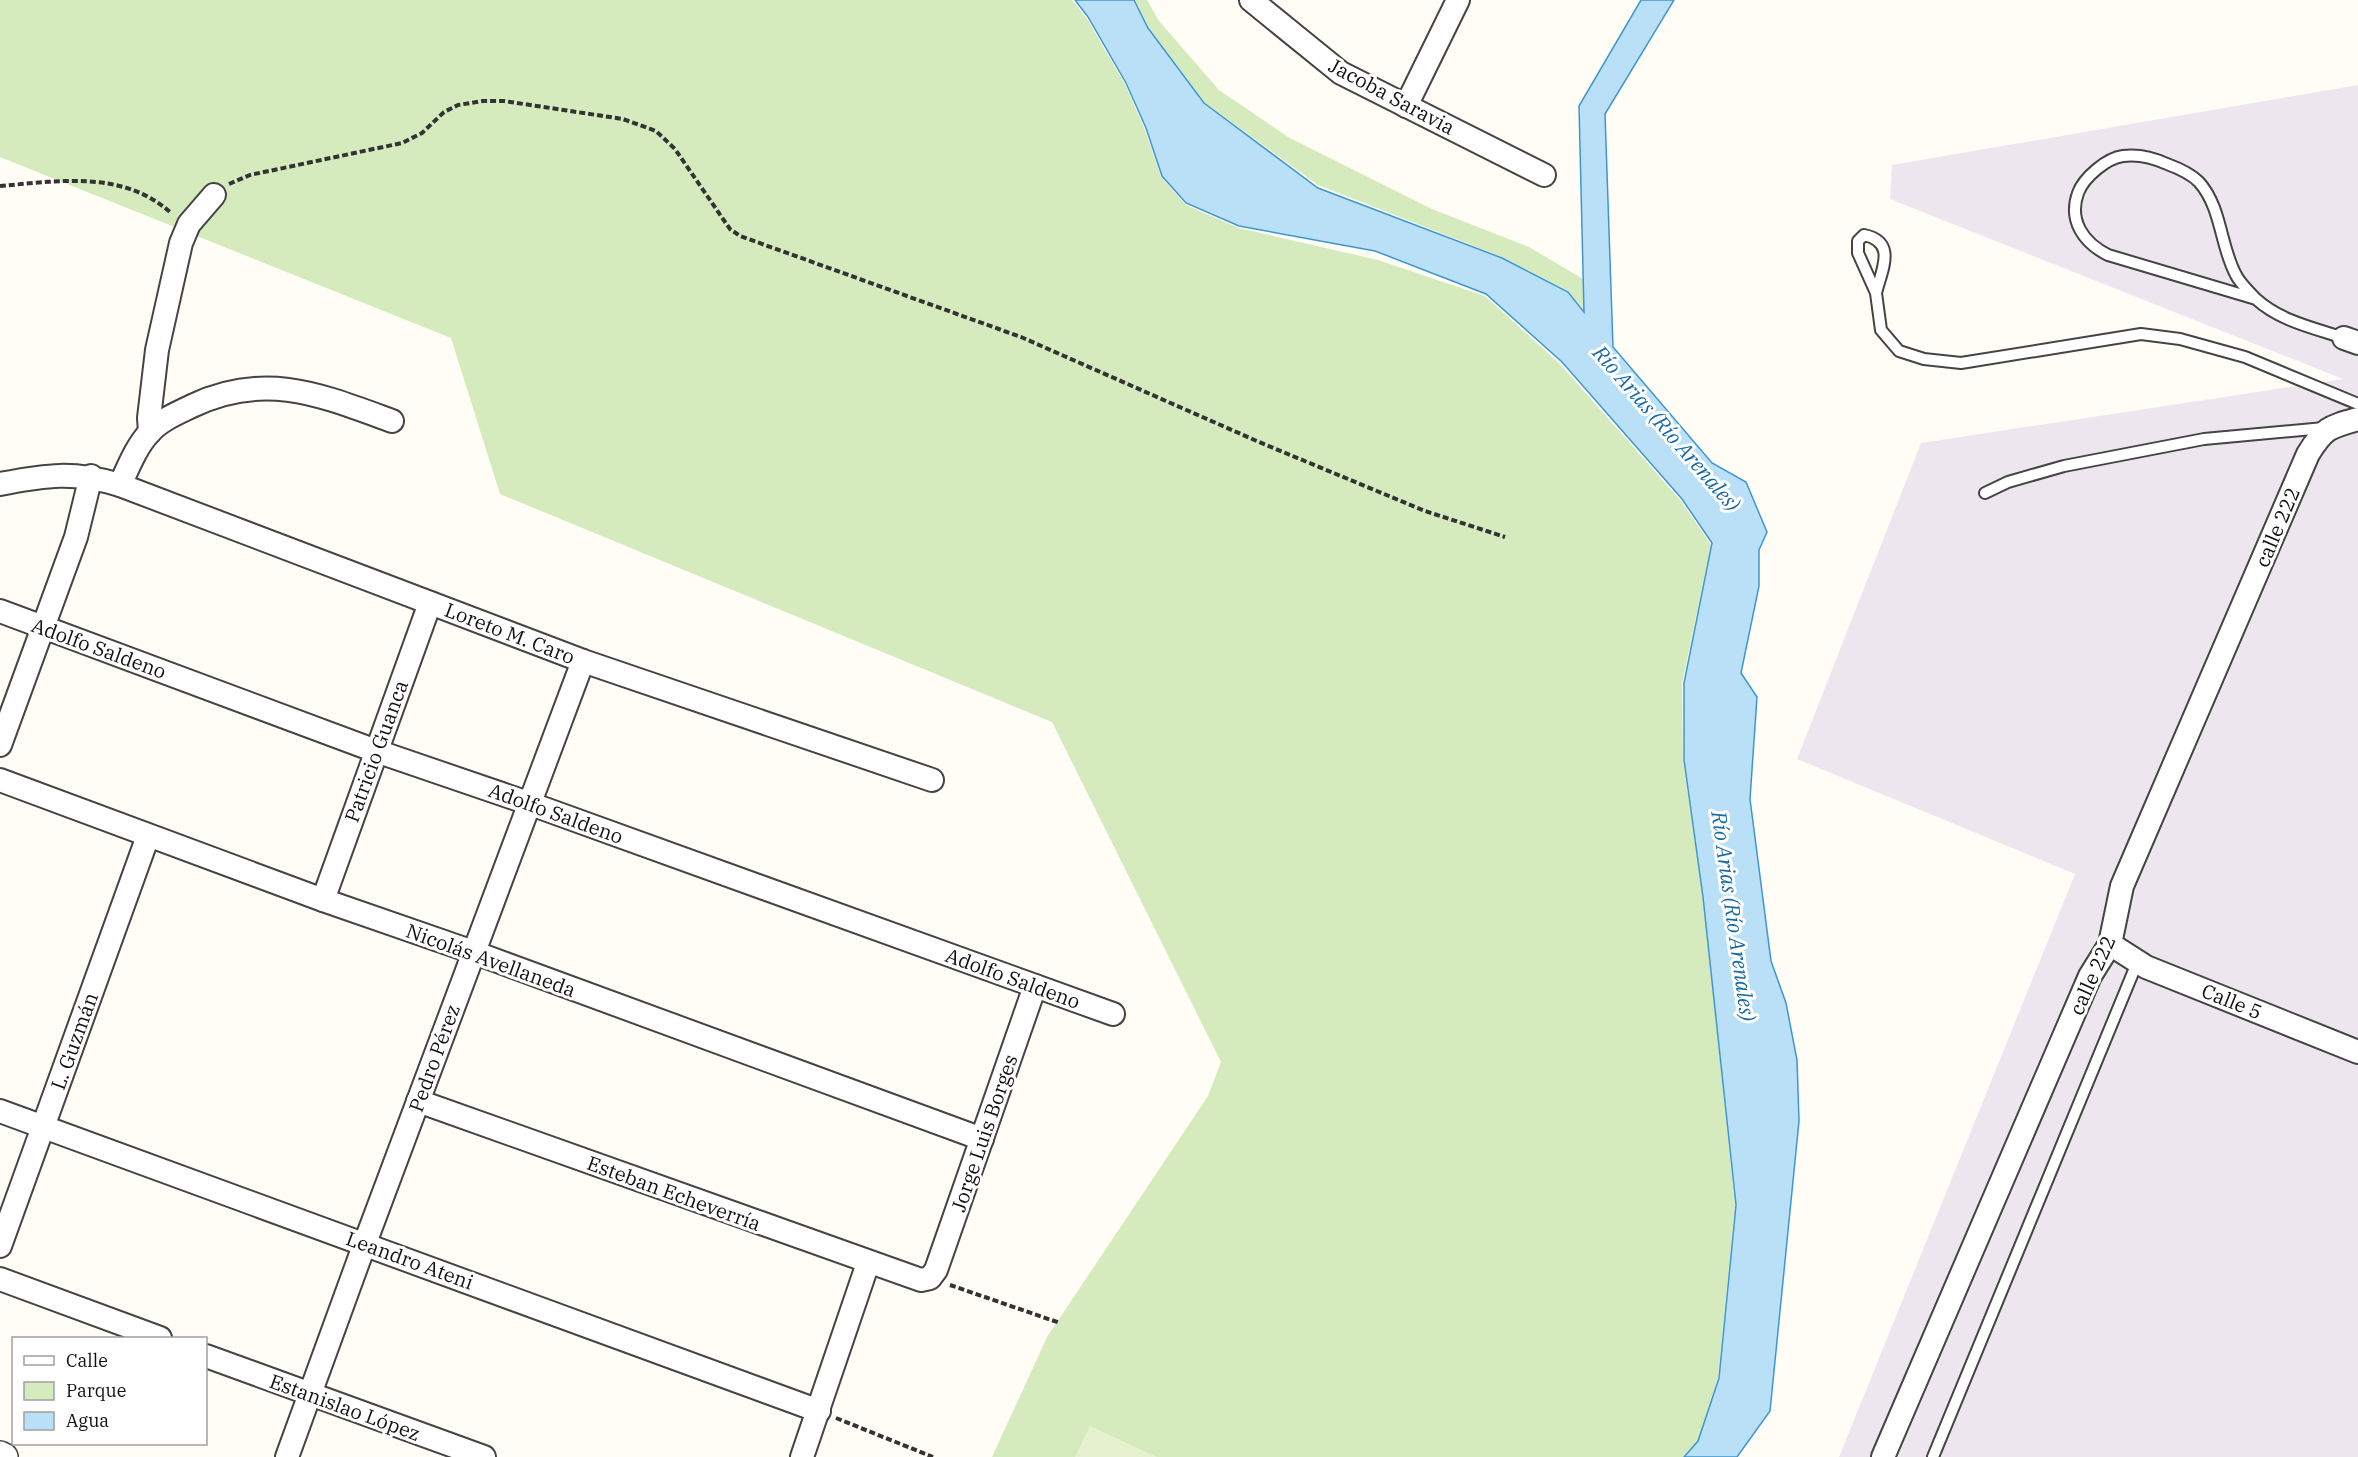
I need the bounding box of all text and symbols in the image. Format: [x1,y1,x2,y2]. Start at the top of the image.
street label: Jacoba Saravia [1324,51,1460,141]
water label: Río Arias (Río Arenales) [1586,338,1747,517]
street label: calle 222 [2248,483,2306,571]
street label: Loreto M. Caro [441,596,579,670]
street label: Adolfo Saldeno [28,611,170,685]
street label: Patricio Guanca [338,676,414,826]
street label: Adolfo Saldeno [485,776,627,850]
water label: Río Arias (Río Arenales) [1705,808,1763,1023]
street label: Nicolás Avellaneda [402,917,580,1003]
street label: calle 222 [2062,931,2122,1019]
street label: Adolfo Saldeno [942,941,1084,1015]
street label: Calle 5 [2198,977,2266,1025]
street label: L. Guzmán [44,988,104,1093]
street label: Pedro Pérez [402,1001,466,1115]
street label: Jorge Luis Borges [944,1051,1024,1215]
street label: Esteban Echeverría [583,1149,765,1237]
street label: Leandro Ateni [343,1224,477,1296]
legend [12,1337,207,1445]
text: Calle [66,1349,108,1372]
street label: Estanislao López [266,1367,424,1447]
text: Parque [66,1379,126,1402]
text: Agua [66,1409,109,1432]

